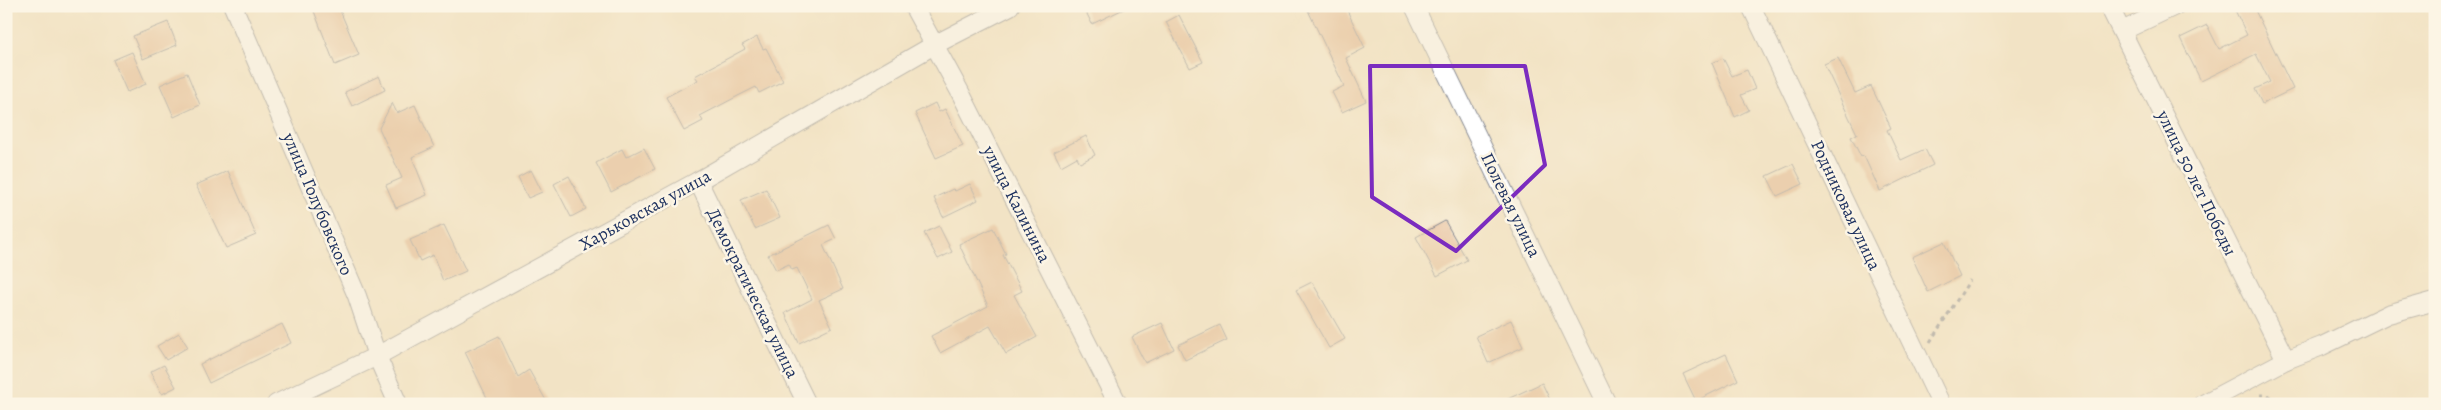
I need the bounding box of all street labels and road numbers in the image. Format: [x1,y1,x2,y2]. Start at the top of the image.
street label: улица 50 лет Победы [2151,105,2243,260]
street label: улица Голубовского [277,128,359,279]
street label: Родниковая улица [1805,136,1887,275]
street label: улица Калинина [977,140,1057,267]
street label: Полевая улица [1475,149,1547,262]
street label: Харьковская улица [575,163,716,256]
street label: Демократическая улица [701,204,805,383]

